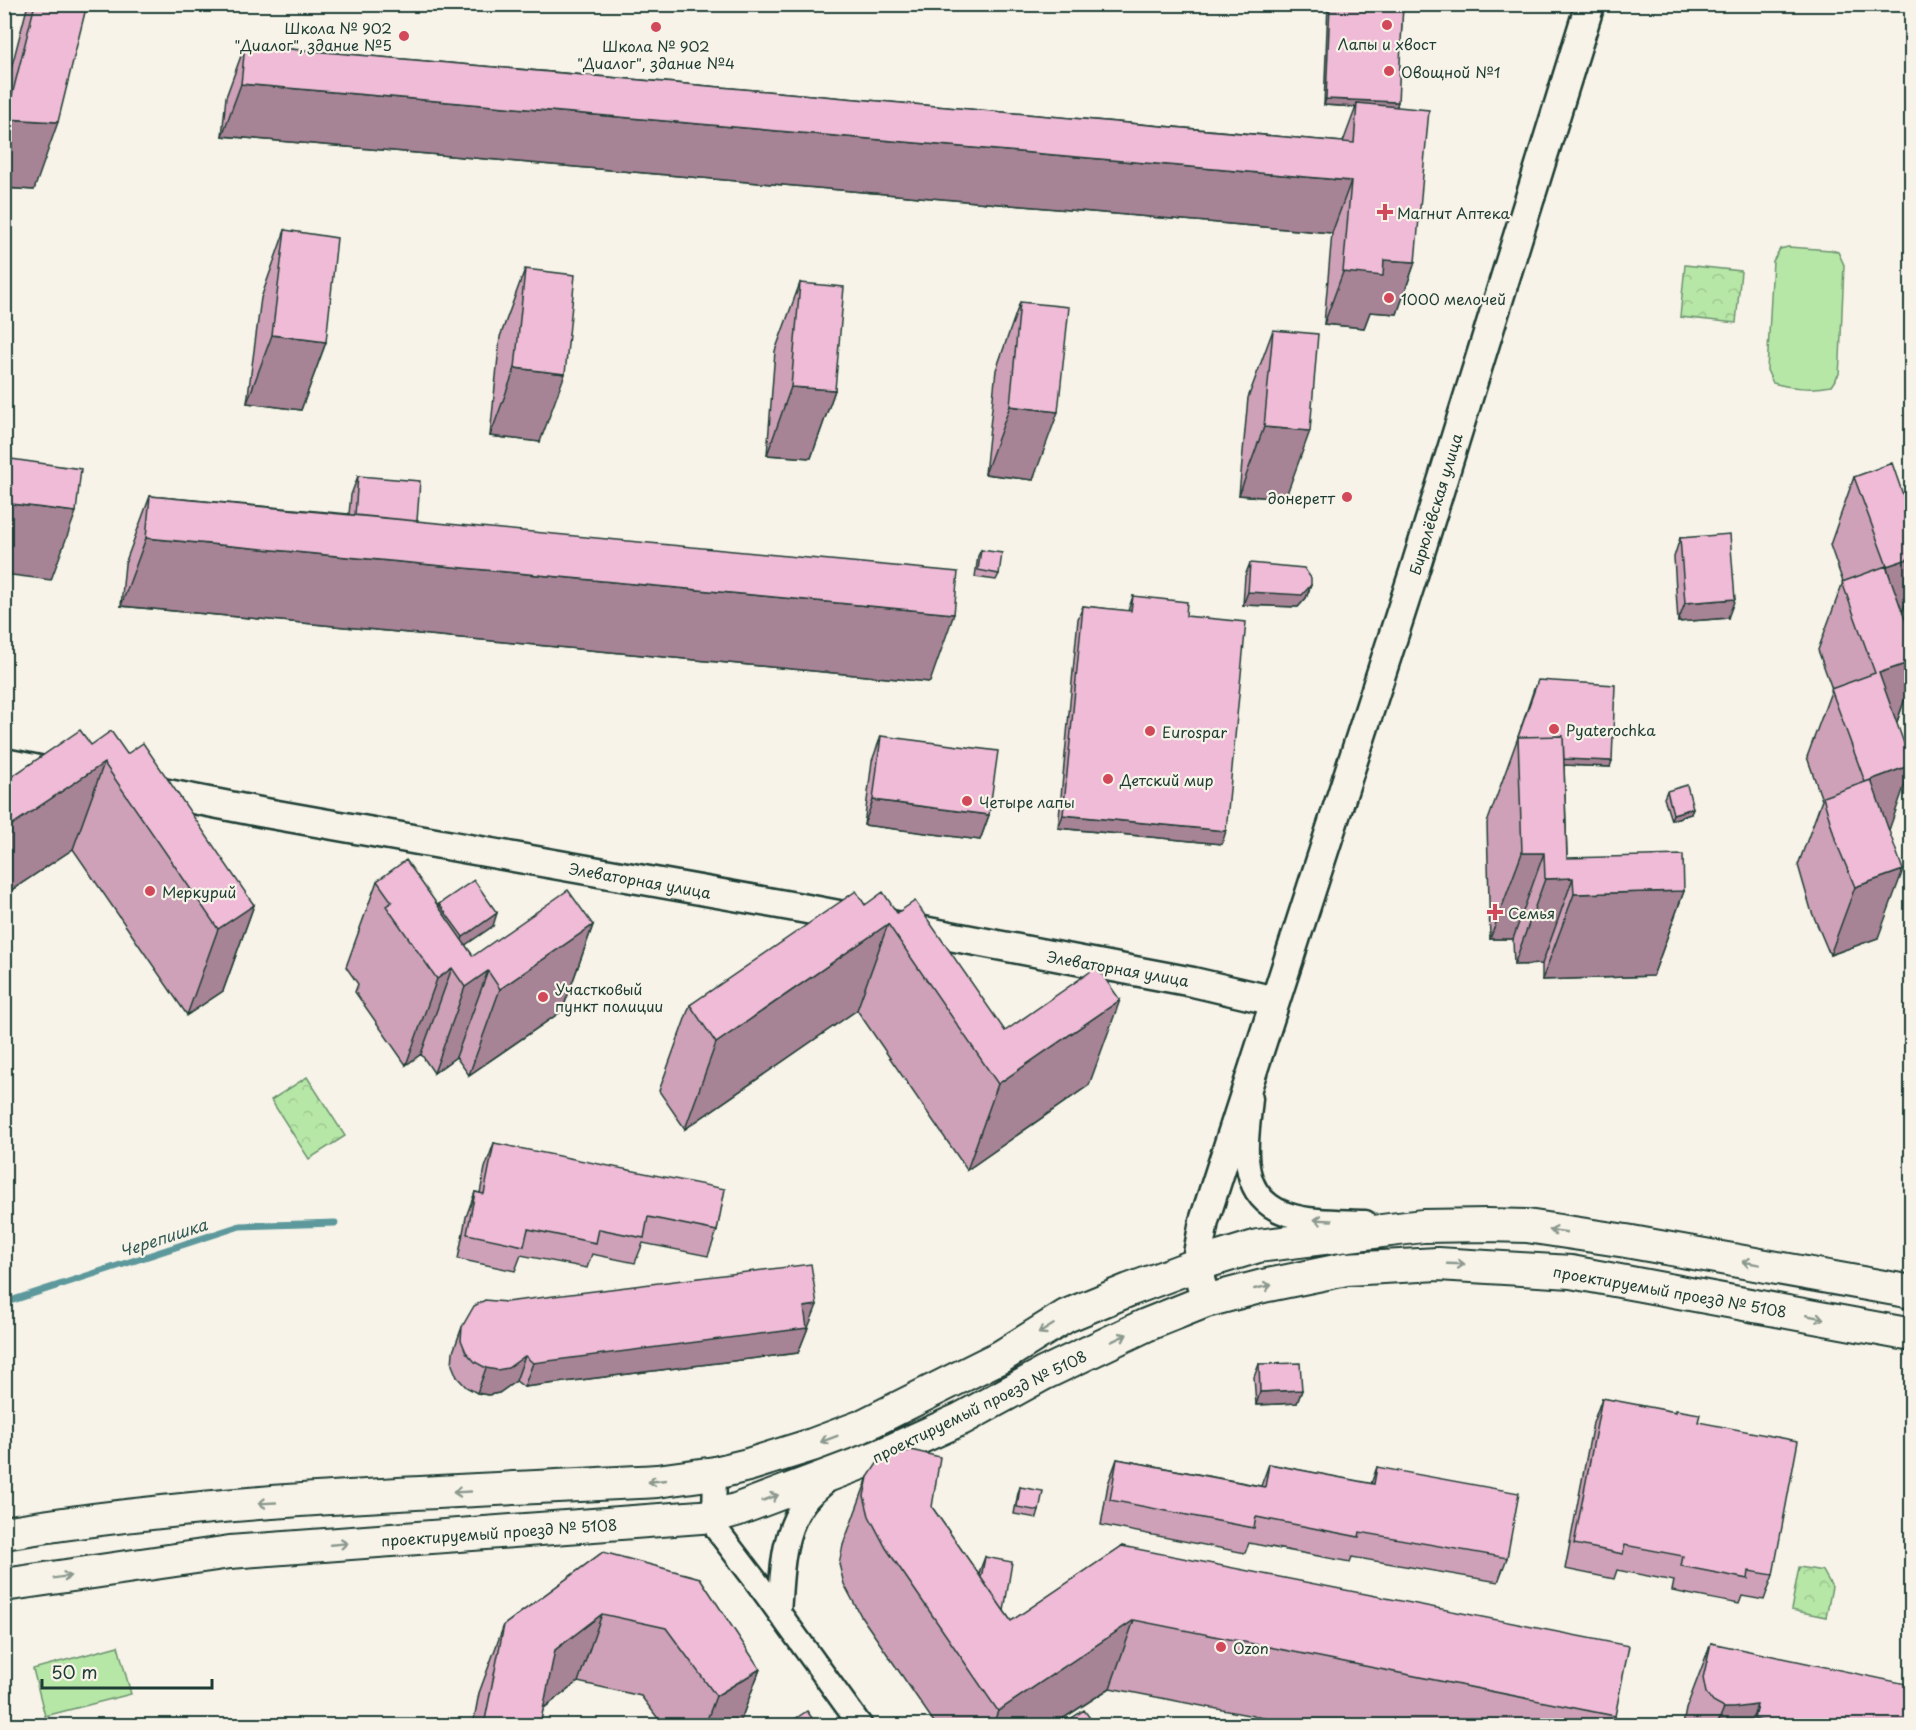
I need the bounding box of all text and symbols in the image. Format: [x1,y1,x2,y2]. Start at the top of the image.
place label: Школа № 902 "Диалог", здание №5 [234,16,392,56]
marker: Лапы и хвост [1380,18,1394,32]
marker: Школа № 902 "Диалог", здание №4 [649,20,663,34]
marker: Школа № 902 "Диалог", здание №5 [397,29,411,43]
place label: Лапы и хвост [1338,32,1437,55]
place label: Школа № 902 "Диалог", здание №4 [577,34,735,74]
place label: Овощной №1 [1401,60,1501,83]
marker: Овощной №1 [1382,64,1396,78]
place label: Магнит Аптека [1397,201,1511,224]
marker: Магнит Аптека [1378,205,1392,219]
place label: 1000 мелочей [1401,287,1506,310]
marker: 1000 мелочей [1382,291,1396,305]
street label: Бирюлёвская улица [1402,430,1468,578]
place label: донеретт [1268,486,1336,509]
marker: донеретт [1340,490,1354,504]
place label: Pyaterochka [1566,718,1656,741]
place label: Eurospar [1162,720,1227,743]
marker: Pyaterochka [1547,722,1561,736]
marker: Eurospar [1143,724,1157,738]
place label: Детский мир [1119,768,1214,791]
marker: Детский мир [1101,772,1115,786]
place label: Четыре лапы [979,790,1075,813]
marker: Четыре лапы [960,794,974,808]
street label: Элеваторная улица [567,856,713,904]
place label: Меркурий [162,880,236,903]
marker: Меркурий [143,884,157,898]
place label: Семья [1508,901,1555,924]
marker: Семья [1486,903,1504,921]
street label: Элеваторная улица [1045,944,1191,992]
place label: Участковый пункт полиции [555,977,663,1017]
marker: Участковый пункт полиции [536,990,550,1004]
water label: Черепишка [116,1211,211,1262]
one-way arrow [1314,1214,1334,1225]
one-way arrow [1549,1225,1569,1236]
one-way arrow [1741,1257,1761,1268]
one-way arrow [1446,1259,1466,1270]
street label: проектируемый проезд № 5108 [1551,1259,1789,1323]
one-way arrow [1253,1280,1272,1292]
one-way arrow [1804,1312,1824,1323]
one-way arrow [1038,1323,1055,1335]
one-way arrow [1109,1332,1127,1344]
street label: проектируемый проезд № 5108 [868,1344,1090,1468]
one-way arrow [820,1434,839,1445]
one-way arrow [647,1476,667,1487]
one-way arrow [453,1486,473,1497]
one-way arrow [760,1491,779,1502]
one-way arrow [258,1497,278,1508]
street label: проектируемый проезд № 5108 [380,1512,618,1552]
one-way arrow [329,1539,349,1550]
one-way arrow [52,1571,72,1582]
place label: Ozon [1233,1636,1269,1659]
marker: Ozon [1214,1640,1228,1654]
scale bar [42,1652,212,1690]
text: 50 m [51,1658,98,1685]

